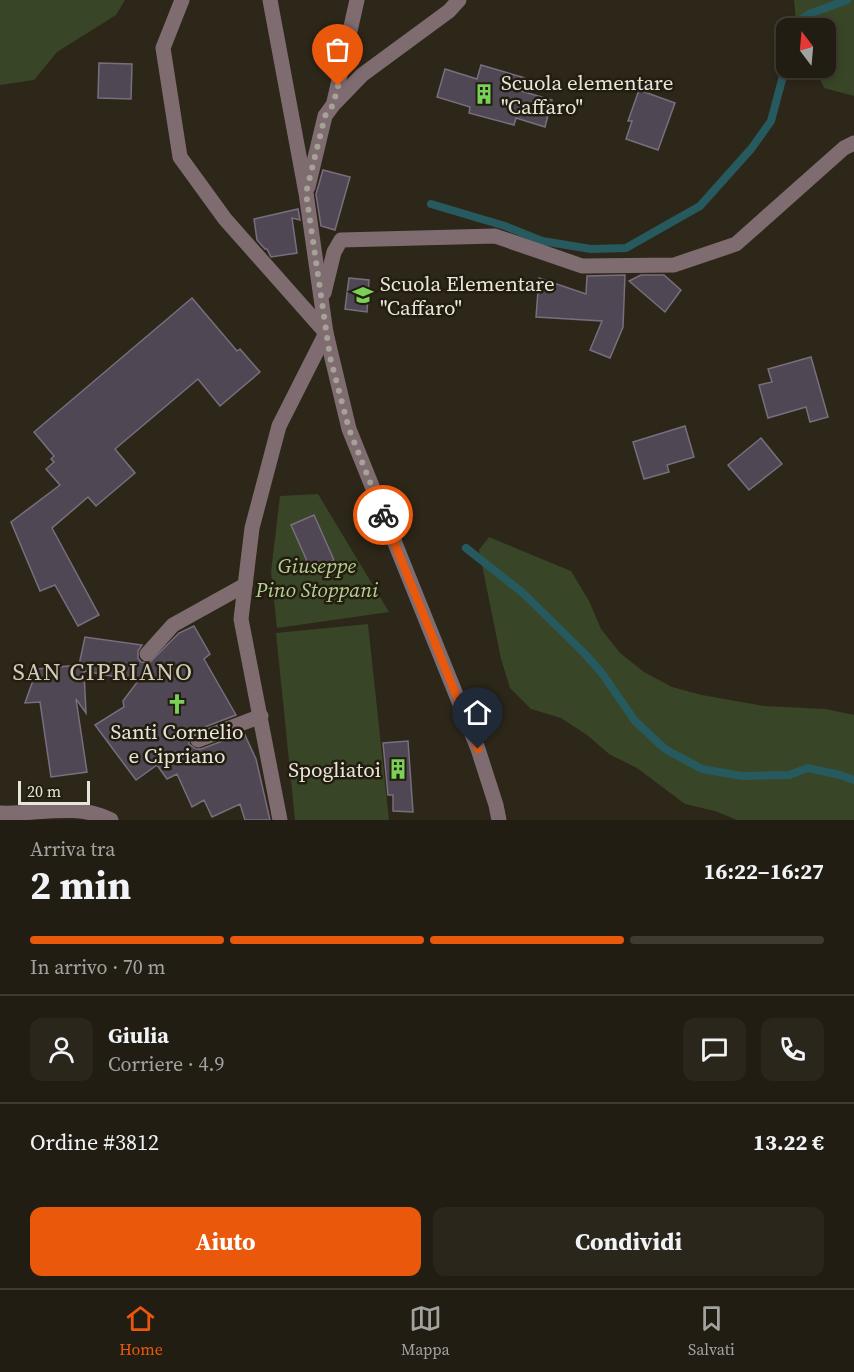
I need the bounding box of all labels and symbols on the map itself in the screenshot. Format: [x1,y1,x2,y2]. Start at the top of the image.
north arrow [776,18,836,78]
pin [312,24,363,86]
place label: Scuola elementare "Caffaro" [501,68,674,121]
building icon: Scuola elementare "Caffaro" [472,82,496,106]
place label: Scuola Elementare "Caffaro" [380,269,555,322]
school or university icon: Scuola Elementare "Caffaro" [351,283,375,307]
courier [353,485,413,545]
park label: Giuseppe Pino Stoppani [255,551,379,604]
district label: SAN CIPRIANO [12,655,194,688]
pin [452,687,503,749]
church icon: Santi Cornelio e Cipriano [165,692,189,716]
place label: Santi Cornelio e Cipriano [111,717,243,770]
place label: Spogliatoi [288,755,381,784]
building icon: Spogliatoi [386,757,410,781]
scale bar [18,778,90,806]

